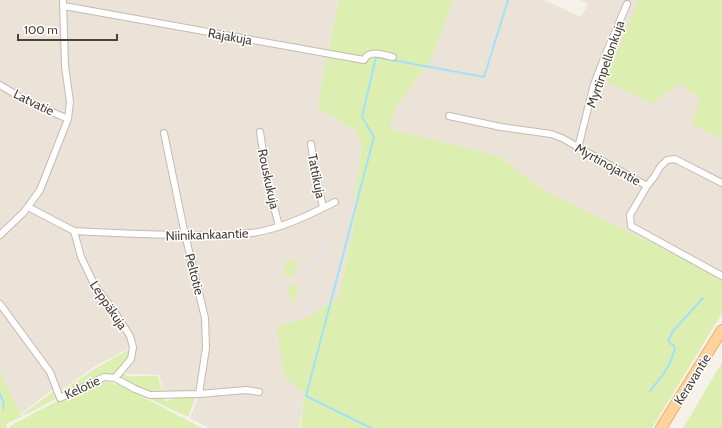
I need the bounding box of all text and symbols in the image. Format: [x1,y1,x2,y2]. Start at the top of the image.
scale bar [18,16,117,42]
street label: Myrtinpellonkuja [583,17,629,110]
text: 100 m [24,22,58,37]
street label: Rajakuja [206,24,254,49]
street label: Latvatie [11,85,57,119]
street label: Myrtinojantie [572,139,644,190]
street label: Rouskukuja [254,147,283,212]
street label: Tattikuja [304,152,329,201]
street label: Niinikankaantie [165,225,249,243]
street label: Peltotie [182,252,208,297]
street label: Leppäkuja [86,278,132,334]
street label: Keravantie [670,350,714,407]
street label: Kelotie [62,372,103,402]

